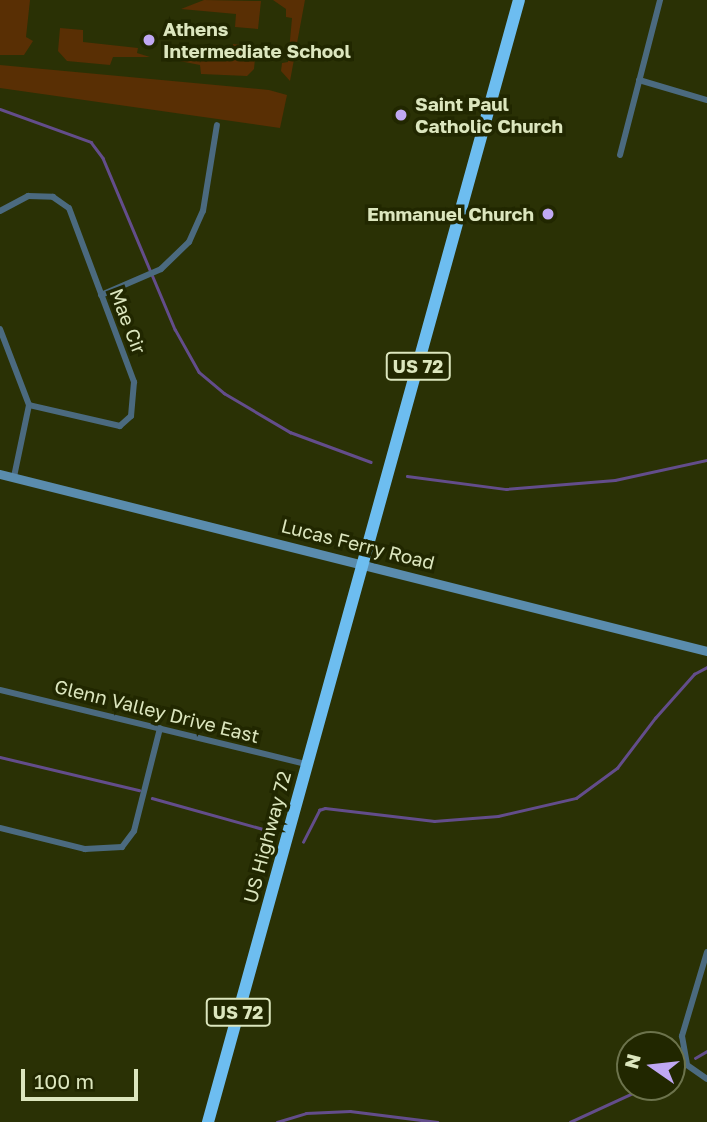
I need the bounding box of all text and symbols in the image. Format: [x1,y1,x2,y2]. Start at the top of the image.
place label: Athens Intermediate School [163,18,351,62]
marker: Athens Intermediate School [141,32,157,48]
place label: Saint Paul Catholic Church [415,93,563,137]
marker: Saint Paul Catholic Church [393,107,409,123]
place label: Emmanuel Church [367,203,534,225]
marker: Emmanuel Church [540,206,556,222]
street label: Mae Cir [105,285,151,357]
road number: US 72 [385,352,451,380]
street label: Lucas Ferry Road [279,514,437,574]
street label: Glenn Valley Drive East [52,674,262,748]
street label: US Highway 72 [238,769,296,905]
road number: US 72 [205,998,271,1027]
north arrow [616,1031,686,1101]
text: N [619,1051,645,1071]
scale bar [24,1056,142,1100]
text: 100 m [34,1068,94,1094]

